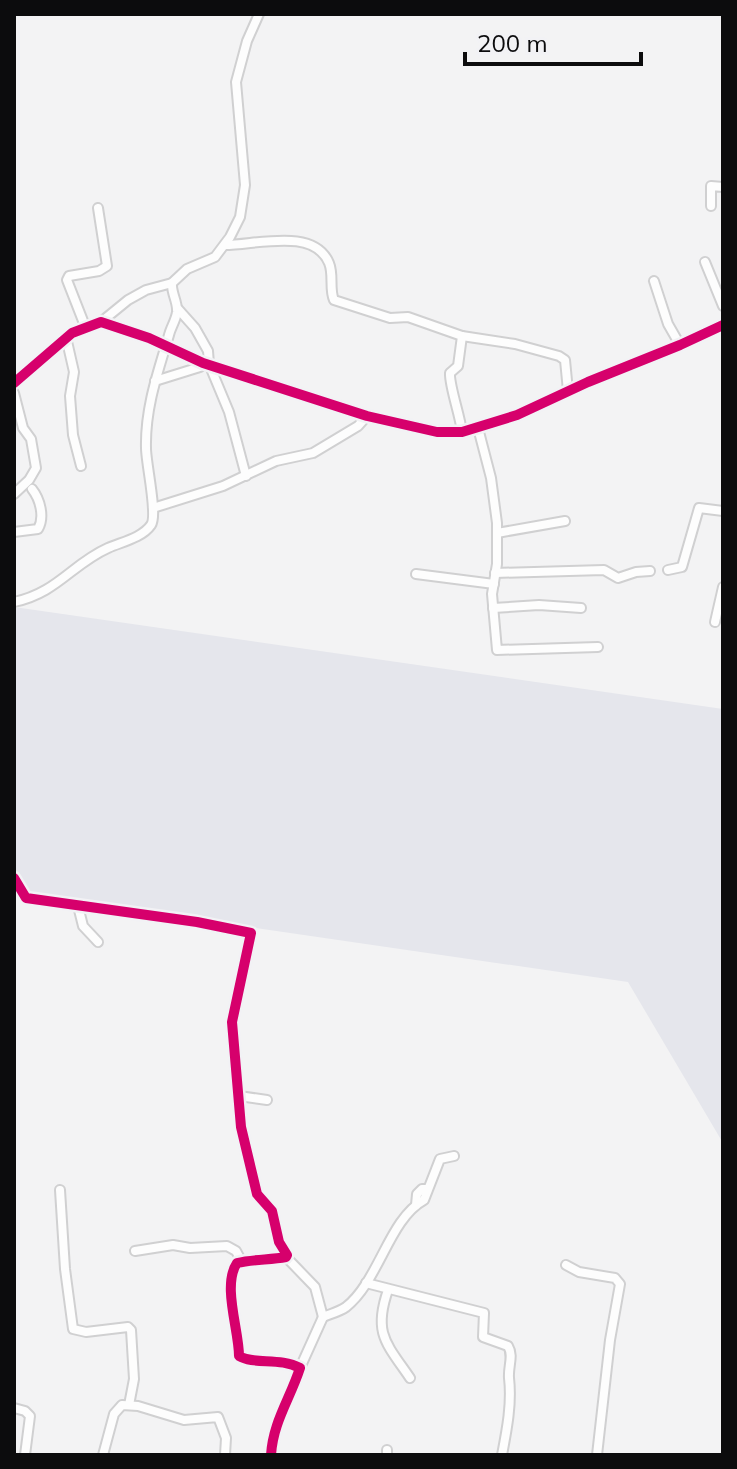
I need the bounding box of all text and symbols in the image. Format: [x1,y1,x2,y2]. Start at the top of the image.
scale bar [465,16,641,66]
text: 200 m [477,28,548,58]

